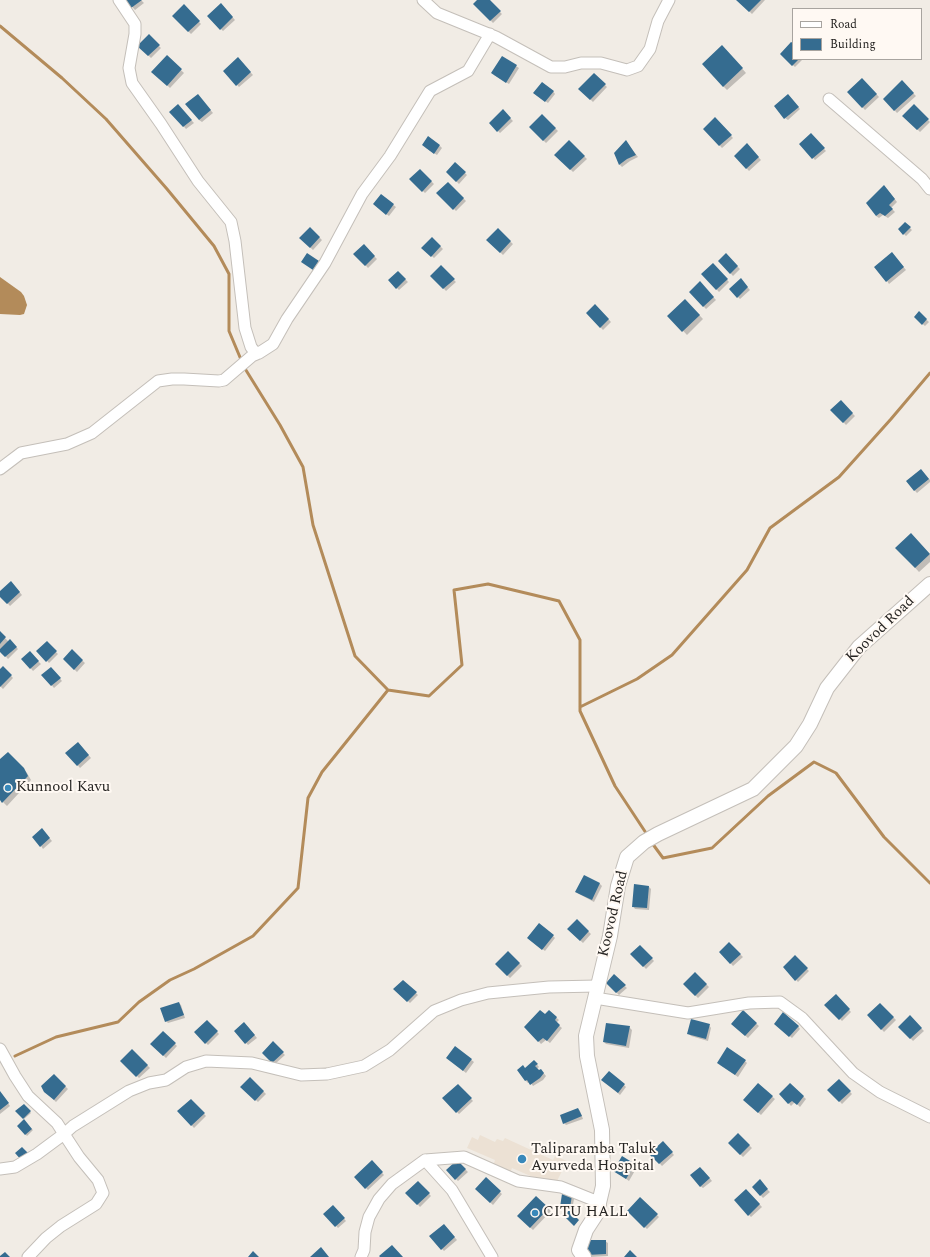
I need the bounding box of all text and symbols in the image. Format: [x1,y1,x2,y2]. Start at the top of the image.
legend [792,8,922,60]
text: Road [830,15,857,34]
text: Building [830,35,876,54]
street label: Koovod Road [843,593,919,667]
place label: Kunnool Kavu [16,779,110,797]
marker: Kunnool Kavu [3,783,13,793]
street label: Koovod Road [595,869,633,959]
place label: Taliparamba Taluk Ayurveda Hospital [531,1141,657,1176]
marker: Taliparamba Taluk Ayurveda Hospital [516,1153,528,1165]
place label: CITU HALL [543,1204,628,1222]
marker: CITU HALL [530,1208,540,1218]

